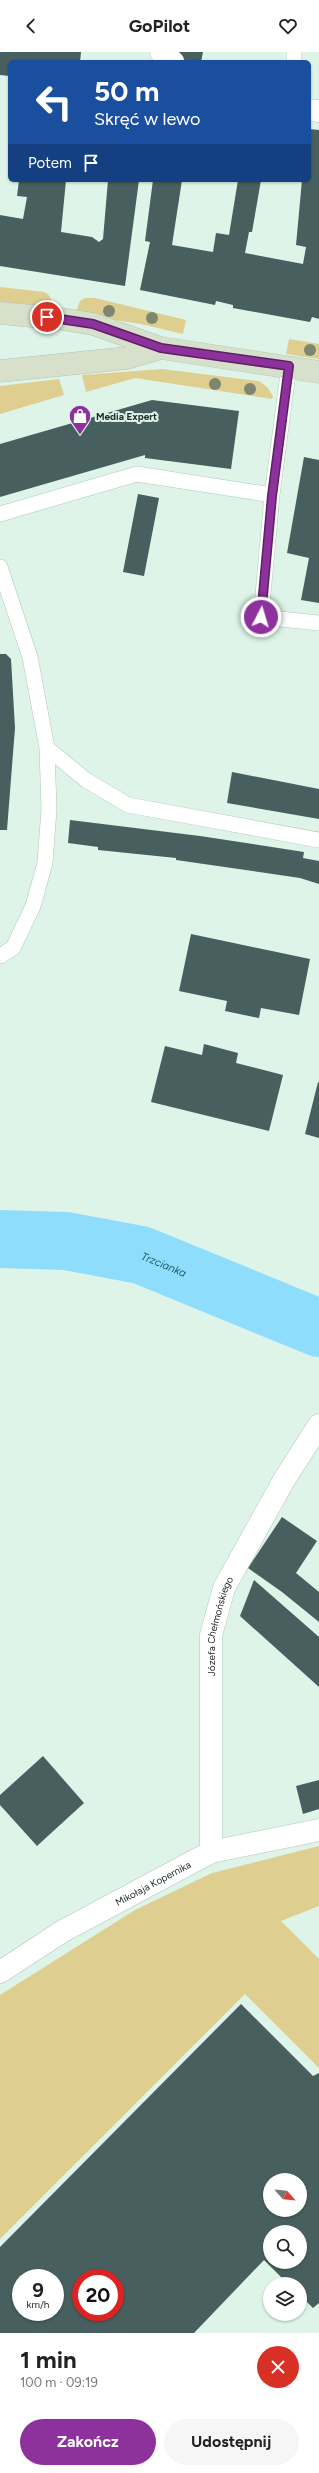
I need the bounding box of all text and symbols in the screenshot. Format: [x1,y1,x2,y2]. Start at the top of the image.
icon: back [20,15,42,37]
text: GoPilot [129,15,190,37]
icon: heart [277,15,299,37]
text: 50 m [94,74,160,108]
icon: left [28,76,80,128]
text: Skręć w lewo [94,108,200,130]
icon: arrive [80,152,102,174]
text: Potem [28,154,72,172]
pin [30,300,64,334]
icon: arrive [36,306,58,328]
shop icon: Media Expert [67,403,93,436]
place label: Media Expert [96,410,157,423]
position arrow [240,596,282,638]
water label: Trzcianka [139,1249,189,1280]
street label: Józefa Chełmońskiego [204,1574,236,1676]
street label: Mikołaja Kopernika [113,1858,193,1909]
north arrow [263,2173,307,2217]
map controls [263,2173,307,2321]
button: search [263,2225,307,2269]
speed limit sign: 20 [72,2269,124,2321]
button: layers [263,2277,307,2321]
text: 9 [32,2278,44,2302]
text: km/h [27,2298,49,2311]
text: 1 min [20,2345,77,2374]
button: close [257,2346,299,2388]
text: 100 m · 09:19 [20,2375,98,2390]
button: Zakończ [20,2419,156,2465]
button: Udostępnij [164,2419,299,2465]

